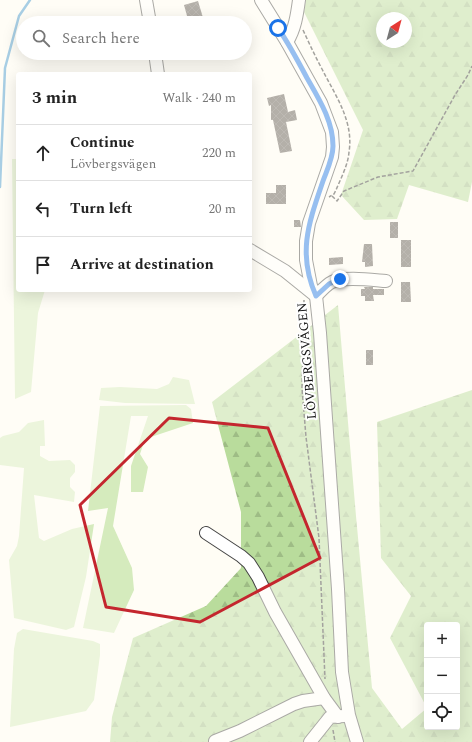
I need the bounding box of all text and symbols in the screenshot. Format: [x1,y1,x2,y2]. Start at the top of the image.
north arrow [376,12,412,48]
search box [16,16,252,60]
route start [269,19,287,37]
icon: search [30,27,52,49]
text: Search here [62,27,140,50]
text: 3 min [32,85,77,111]
text: Walk · 240 m [162,88,236,108]
text: Continue [70,131,135,154]
icon: ahead [32,142,54,164]
text: 220 m [202,143,236,163]
text: Lövbergsvägen [70,154,156,174]
text: Turn left [70,197,132,220]
icon: left [32,198,54,220]
text: 20 m [209,199,236,219]
text: Arrive at destination [70,253,214,276]
icon: arrive [32,254,54,276]
route end [331,270,349,288]
street label: LÖVBERGSVÄGEN [292,302,322,420]
map controls [424,622,460,730]
button: + [424,622,460,658]
button: − [424,658,460,694]
button: locate [424,694,460,730]

